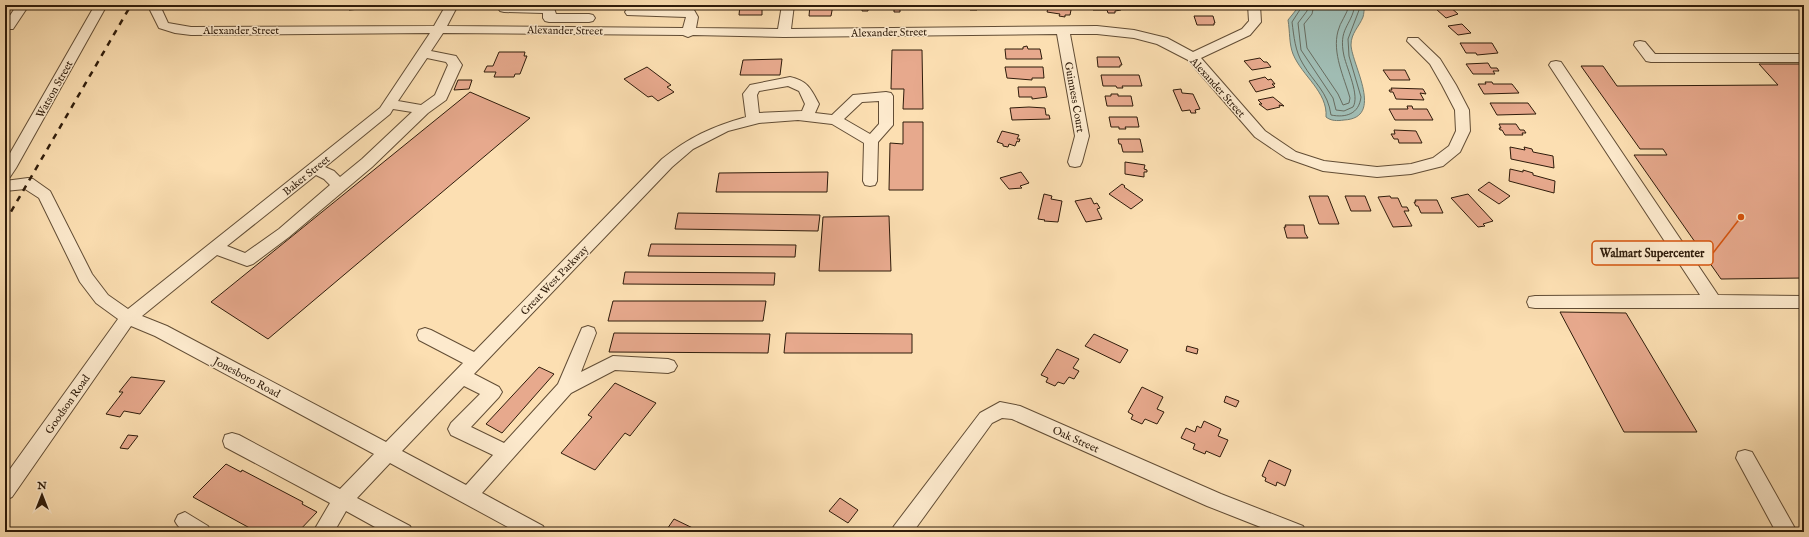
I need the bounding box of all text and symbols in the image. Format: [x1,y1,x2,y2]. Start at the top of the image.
street label: Alexander Street [526,23,603,39]
street label: Alexander Street [202,24,279,38]
street label: Alexander Street [850,25,927,41]
street label: Alexander Street [1186,54,1248,121]
street label: Watson Street [33,58,77,121]
street label: Guinness Court [1061,61,1087,134]
street label: Baker Street [280,152,333,199]
callout: Walmart Supercenter [1592,241,1713,265]
street label: Great West Parkway [518,242,592,319]
text: Walmart Supercenter [1599,246,1705,262]
street label: Jonesboro Road [209,353,283,401]
street label: Goodson Road [42,372,94,437]
street label: Oak Street [1050,423,1101,456]
north arrow [22,475,62,515]
text: N [36,479,47,493]

